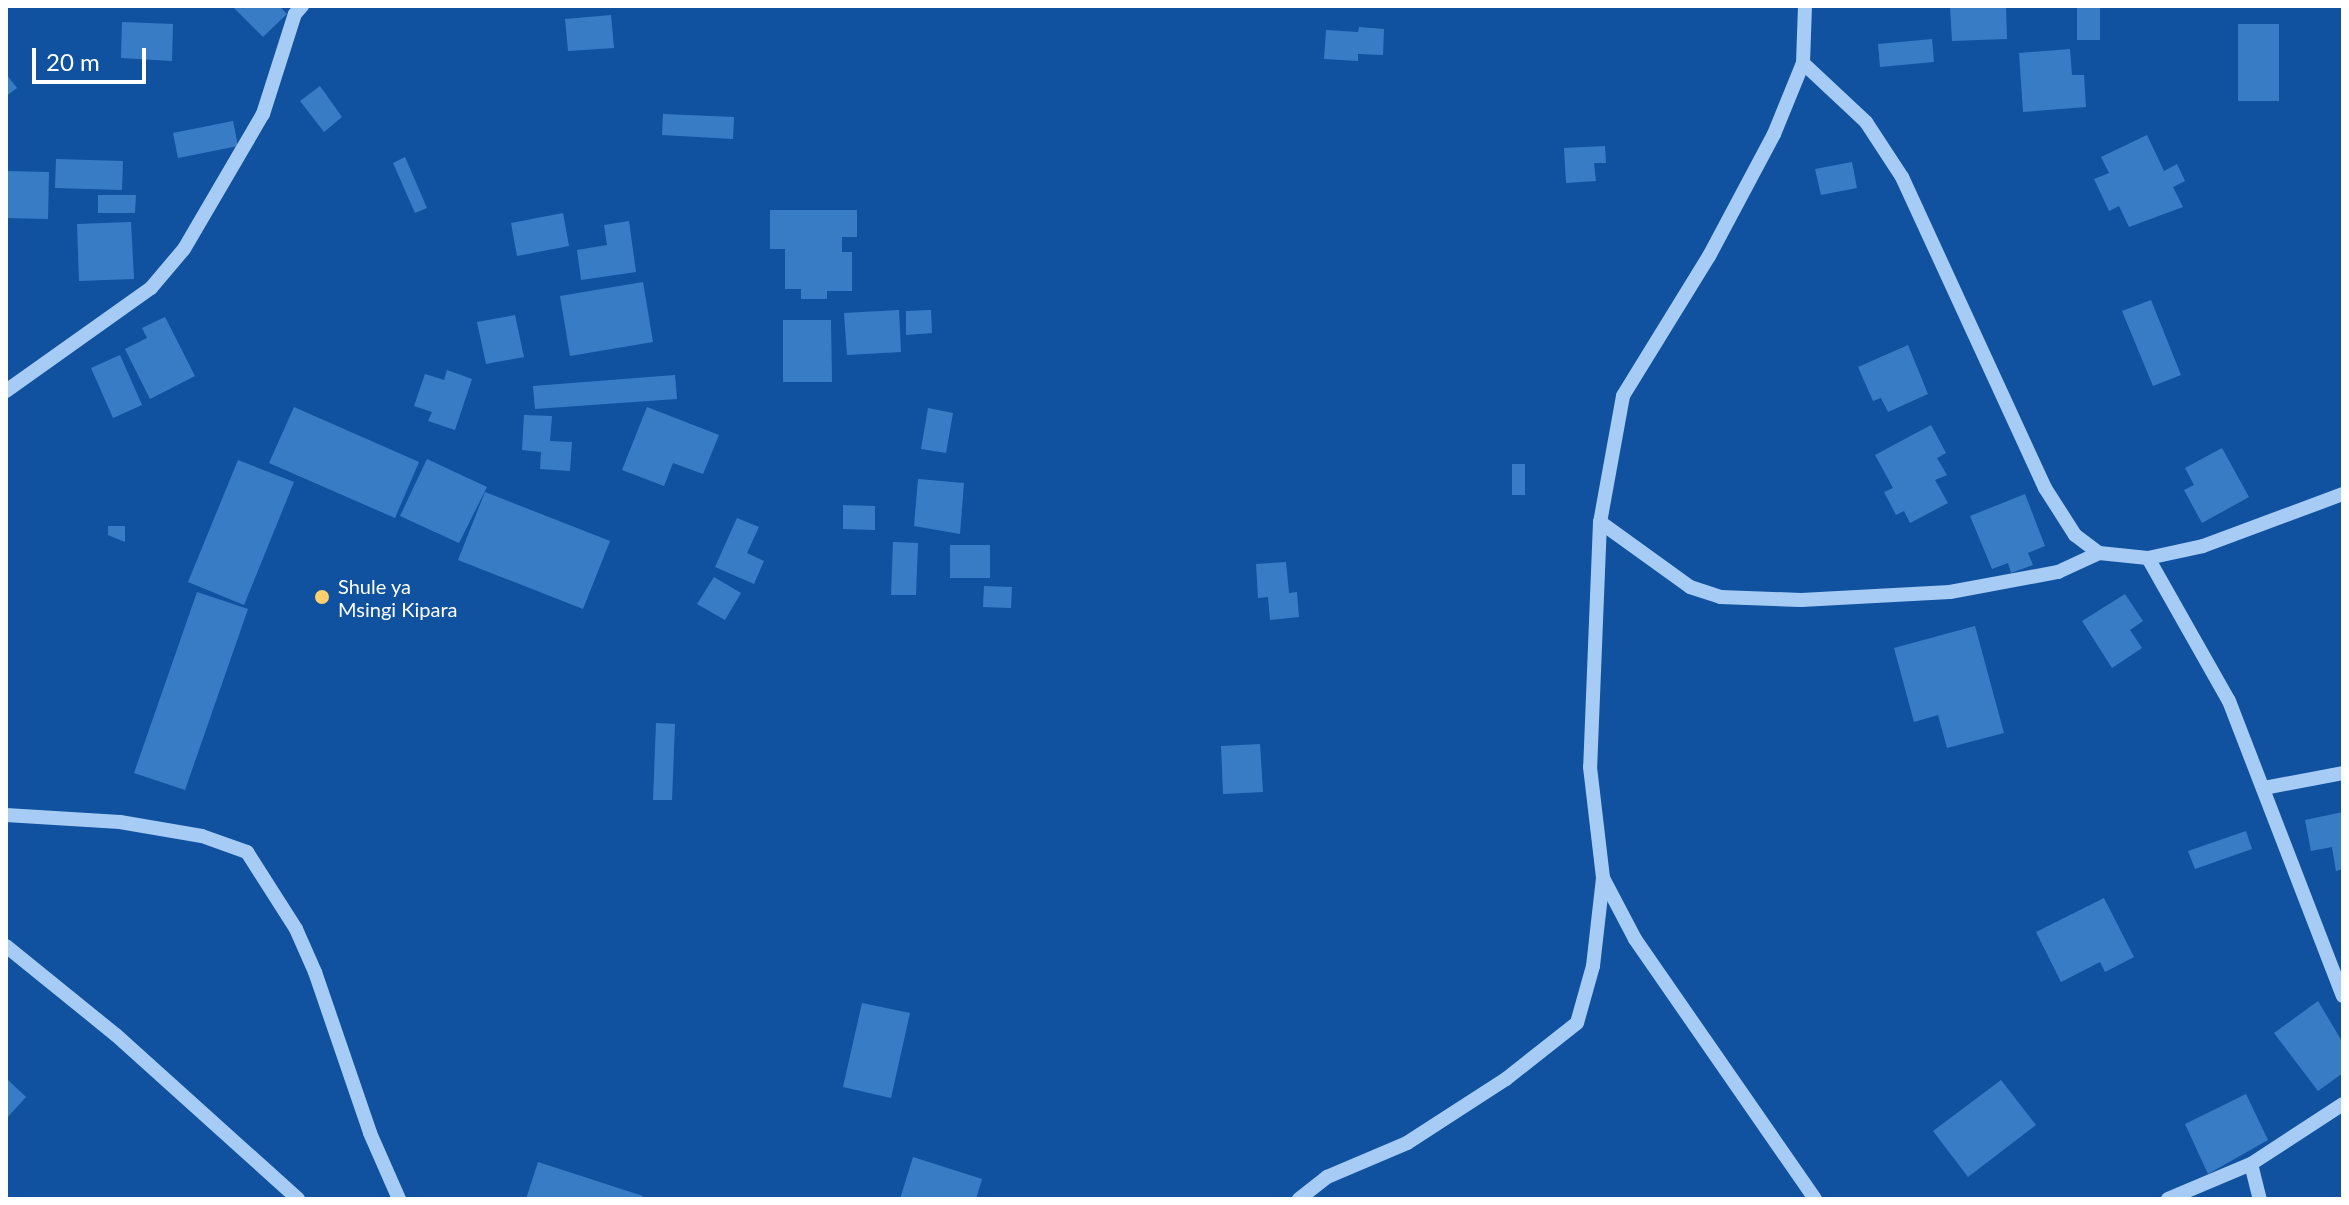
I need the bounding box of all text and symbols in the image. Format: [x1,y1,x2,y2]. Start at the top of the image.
scale bar [36,32,150,82]
text: 20 m [46,47,100,76]
place label: Shule ya Msingi Kipara [338,574,457,621]
marker: Shule ya Msingi Kipara [313,588,331,606]

